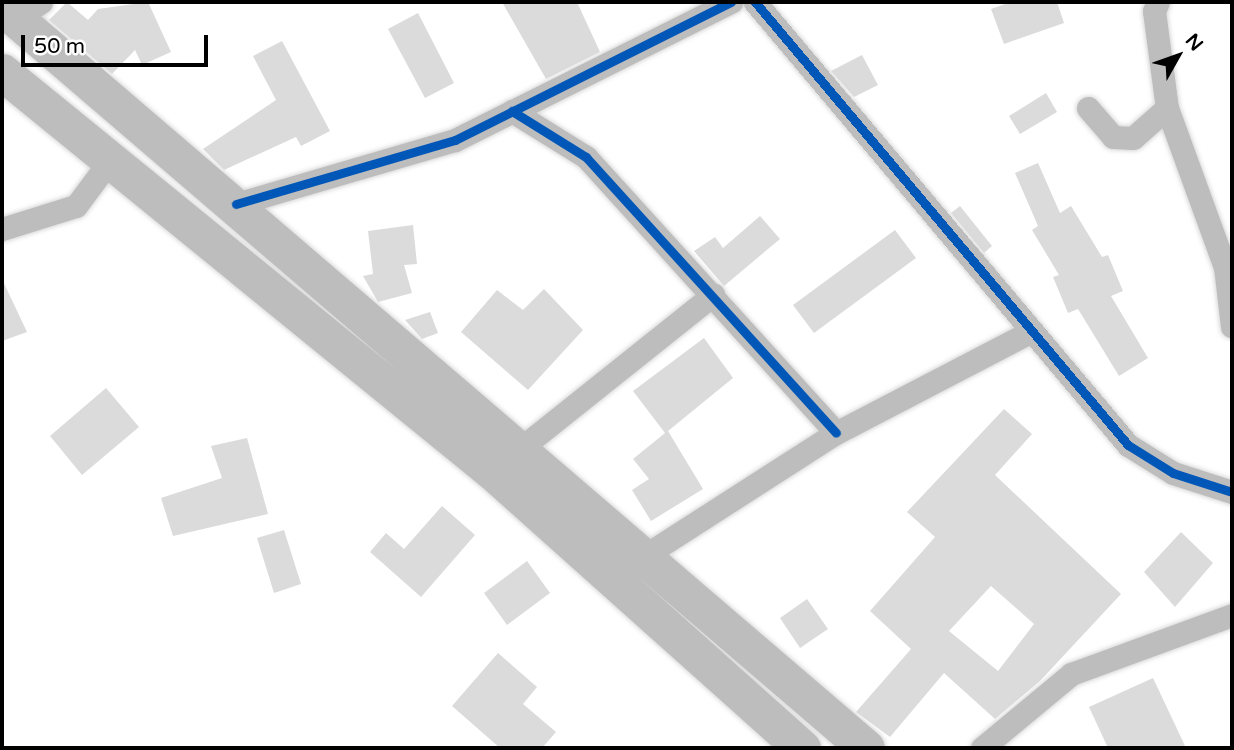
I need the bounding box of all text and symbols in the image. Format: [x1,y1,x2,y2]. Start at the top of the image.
scale bar [24,21,212,65]
north arrow [1143,21,1213,91]
text: N [1181,30,1207,55]
text: 50 m [34,34,85,59]

